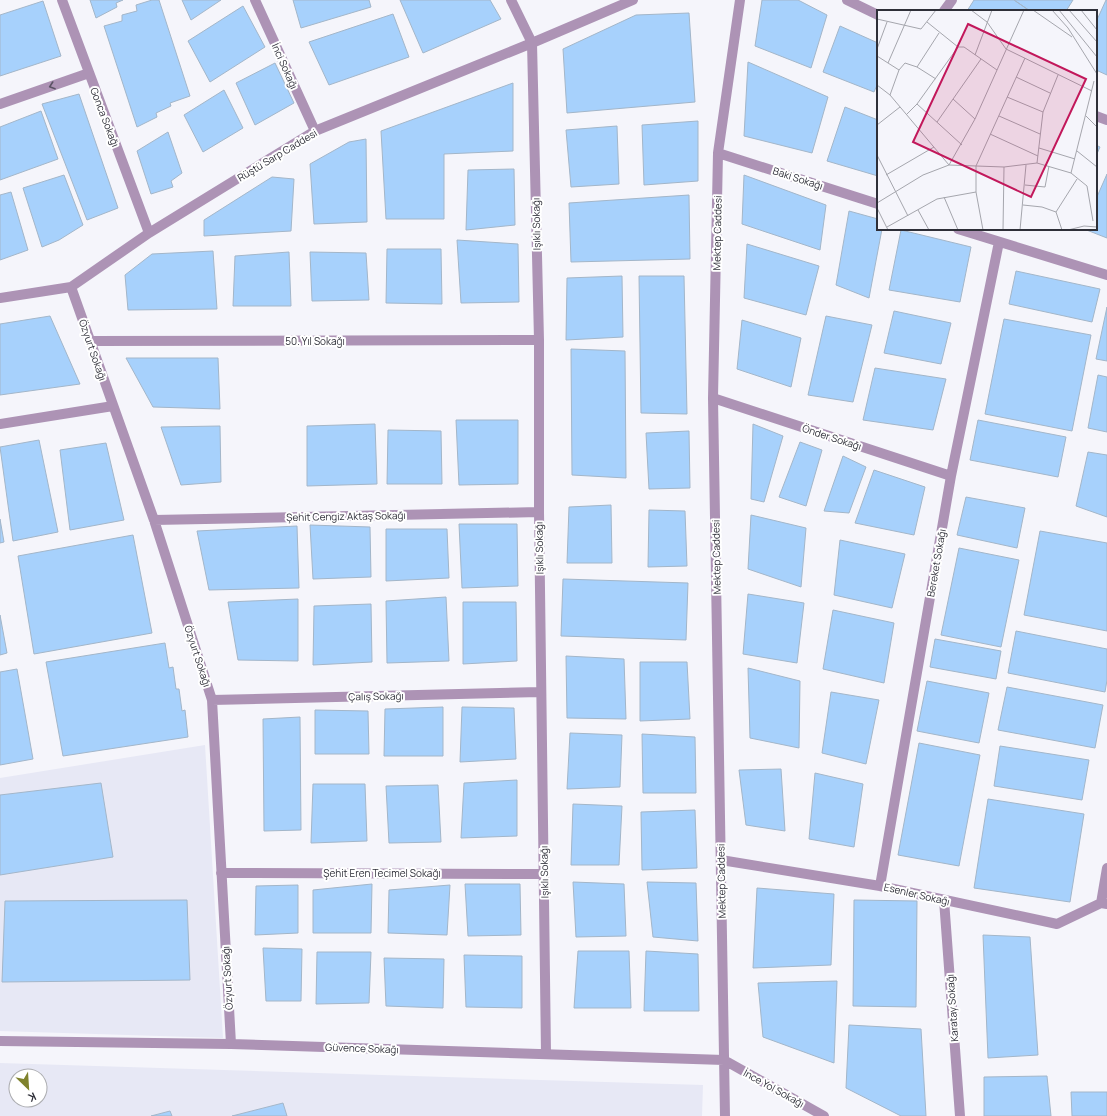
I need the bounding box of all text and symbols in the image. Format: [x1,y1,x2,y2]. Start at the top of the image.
inset map [877,10,1097,230]
street label: İnci Sokağı [269,41,301,91]
one-way arrow [49,81,56,90]
street label: Gonca Sokağı [87,85,123,149]
street label: Rüştü Sarp Caddesi [235,126,319,184]
street label: Baki Sokağı [771,163,825,193]
street label: Mektep Caddesi [709,196,725,270]
street label: Işıklı Sokağı [529,198,543,250]
street label: Özyurt Sokağı [76,317,110,383]
street label: 50. Yıl Sokağı [285,334,345,348]
street label: Önder Sokağı [801,421,863,453]
street label: Şehit Cengiz Aktaş Sokağı [286,508,406,524]
street label: Mektep Caddesi [708,520,724,594]
street label: Işıklı Sokağı [532,522,546,574]
street label: Bereket Sokağı [923,528,949,598]
street label: Özyurt Sokağı [181,623,215,689]
street label: Çalış Sokağı [348,689,404,703]
street label: Mektep Caddesi [713,844,729,918]
street label: Işıklı Sokağı [537,846,551,898]
street label: Şehit Eren Tecimel Sokağı [323,866,441,880]
street label: Esenler Sokağı [883,880,951,908]
street label: Özyurt Sokağı [218,946,236,1010]
street label: Karatay Sokağı [943,974,961,1042]
street label: Güvence Sokağı [325,1040,399,1056]
street label: İnce Yol Sokağı [741,1066,807,1110]
north arrow [8,1068,48,1108]
text: K [25,1089,39,1106]

